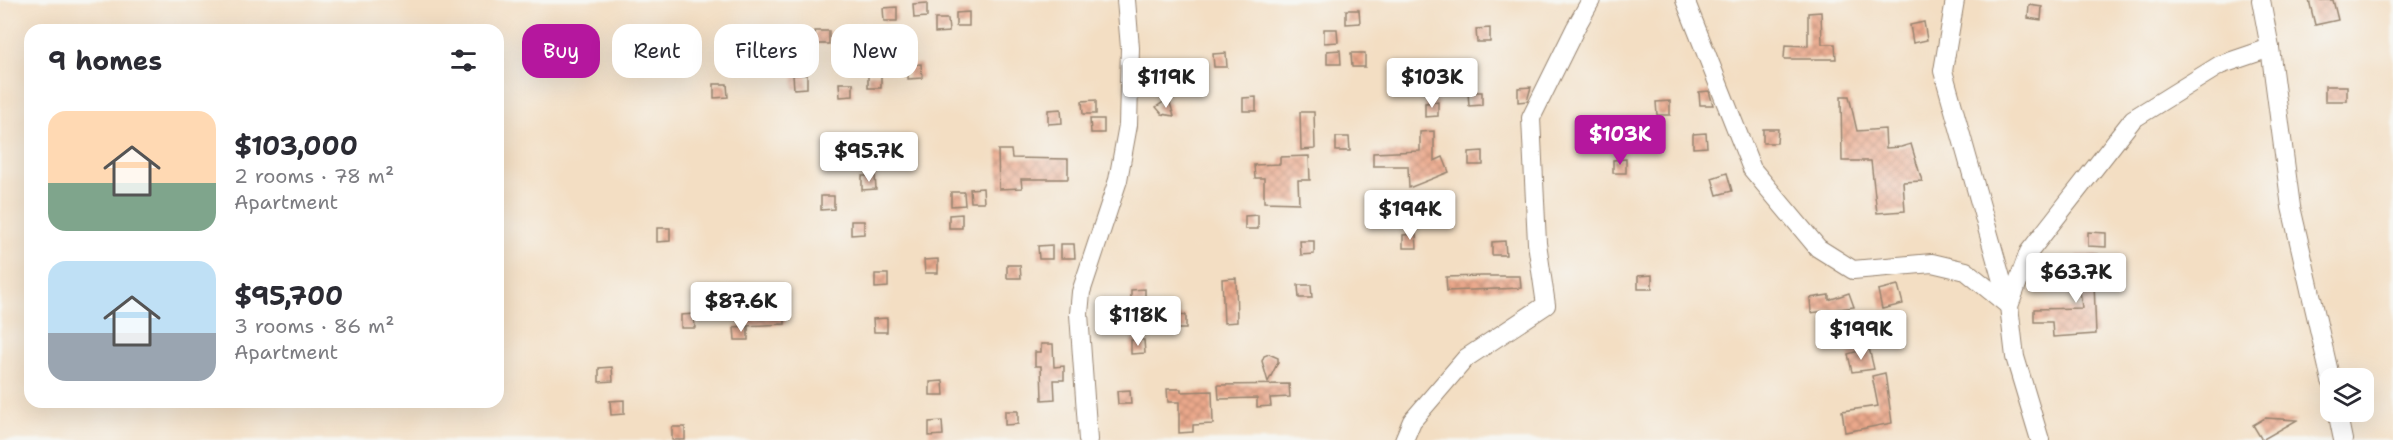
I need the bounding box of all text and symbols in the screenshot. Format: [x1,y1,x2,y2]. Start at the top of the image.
chip: Buy [522,24,600,78]
chip: Rent [612,24,702,78]
chip: Filters [714,24,819,78]
chip: New [831,24,918,78]
text: 9 homes [48,43,162,78]
icon: filters [447,44,480,77]
pin: $119K [1124,58,1208,109]
pin: $103K [1390,58,1474,109]
text: $119K [1137,64,1195,90]
text: $103K [1401,64,1463,90]
pin: $103K [1578,115,1662,166]
text: $103K [1589,121,1651,147]
text: $103,000 [234,128,358,163]
pin: $95.7K [820,132,918,183]
icon: home [96,135,168,207]
text: $95.7K [834,138,904,164]
text: 2 rooms · 78 m² [234,163,394,189]
text: Apartment [234,189,338,215]
pin: $194K [1368,190,1452,241]
text: $194K [1378,196,1442,222]
pin: $63.7K [2027,253,2125,304]
text: $63.7K [2040,259,2112,285]
text: $95,700 [234,278,343,313]
pin: $87.6K [692,282,790,333]
icon: home [96,285,168,357]
text: $87.6K [705,288,777,314]
pin: $118K [1096,296,1180,347]
text: $118K [1109,302,1167,328]
pin: $199K [1819,310,1903,361]
text: 3 rooms · 86 m² [234,313,394,339]
text: $199K [1829,316,1893,342]
text: Apartment [234,339,338,365]
map controls [2320,368,2374,422]
button: layers [2320,368,2374,422]

